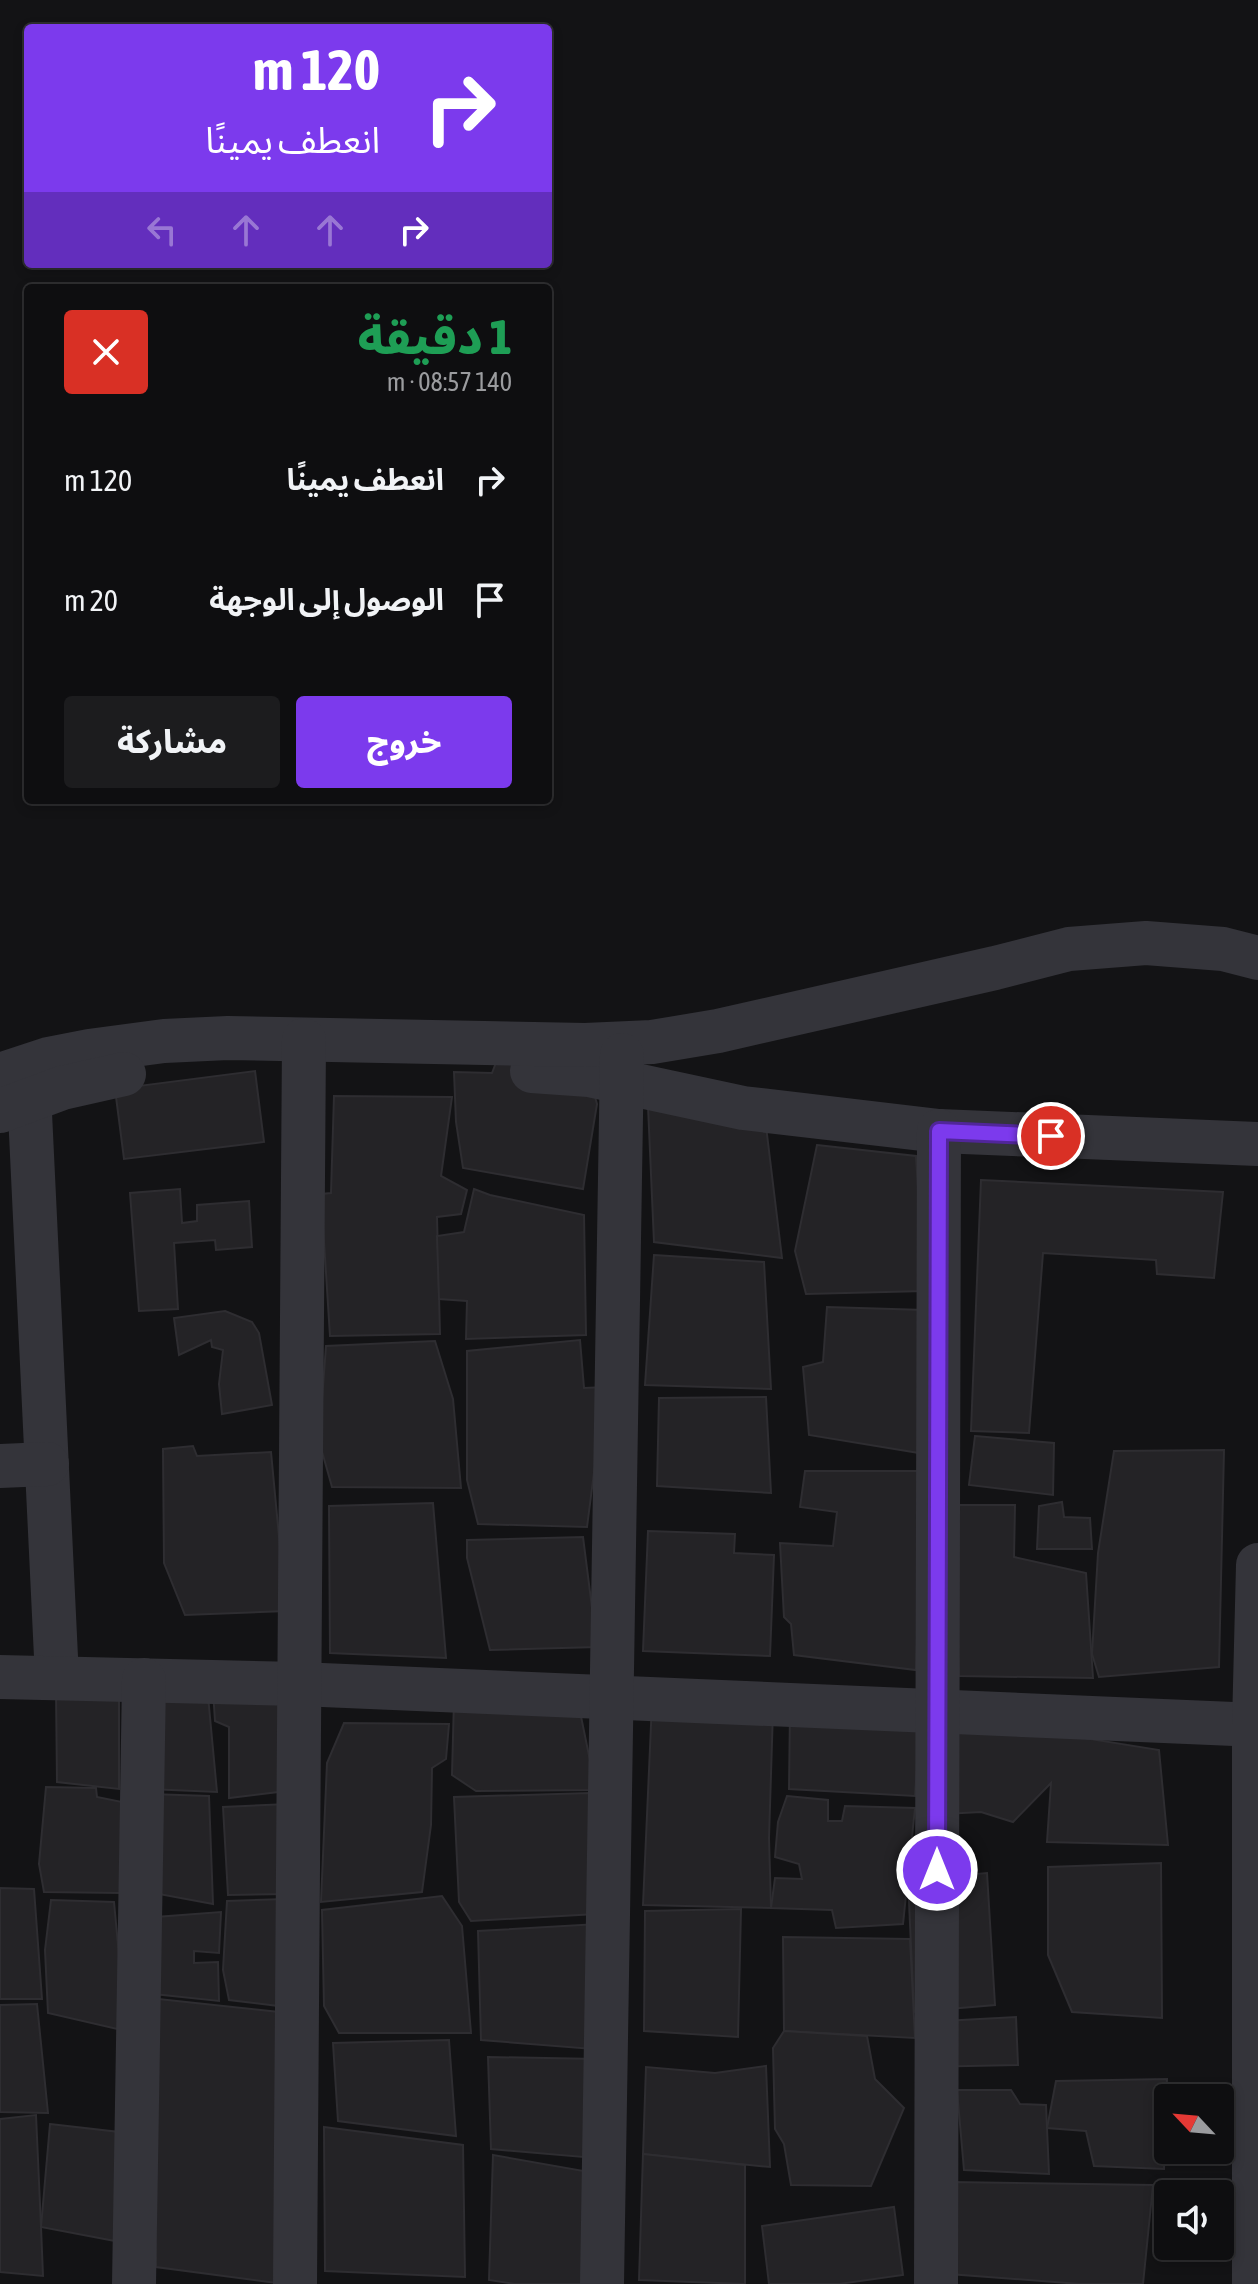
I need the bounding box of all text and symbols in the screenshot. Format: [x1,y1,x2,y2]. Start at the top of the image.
text: 120 m [253,38,380,102]
icon: right [408,56,512,160]
text: انعطف يمينًا [205,119,380,161]
icon: left [140,208,184,252]
icon: ahead [224,208,268,252]
icon: ahead [308,208,352,252]
icon: right [392,208,436,252]
text: 1 دقيقة [358,309,512,364]
button: close [64,310,148,394]
text: 140 m · 08:57 [387,367,512,397]
icon: right [468,458,512,502]
text: انعطف يمينًا [287,462,444,496]
text: 120 m [64,463,132,497]
icon: arrive [468,578,512,622]
text: الوصول إلى الوجهة [209,582,444,616]
text: 20 m [64,583,118,617]
button: مشاركة [64,696,280,788]
button: خروج [296,696,512,788]
pin [1017,1102,1085,1170]
icon: arrive [1029,1114,1073,1158]
position arrow [895,1828,979,1912]
north arrow [1154,2084,1234,2164]
map controls [1154,2084,1234,2260]
button: sound [1154,2180,1234,2260]

